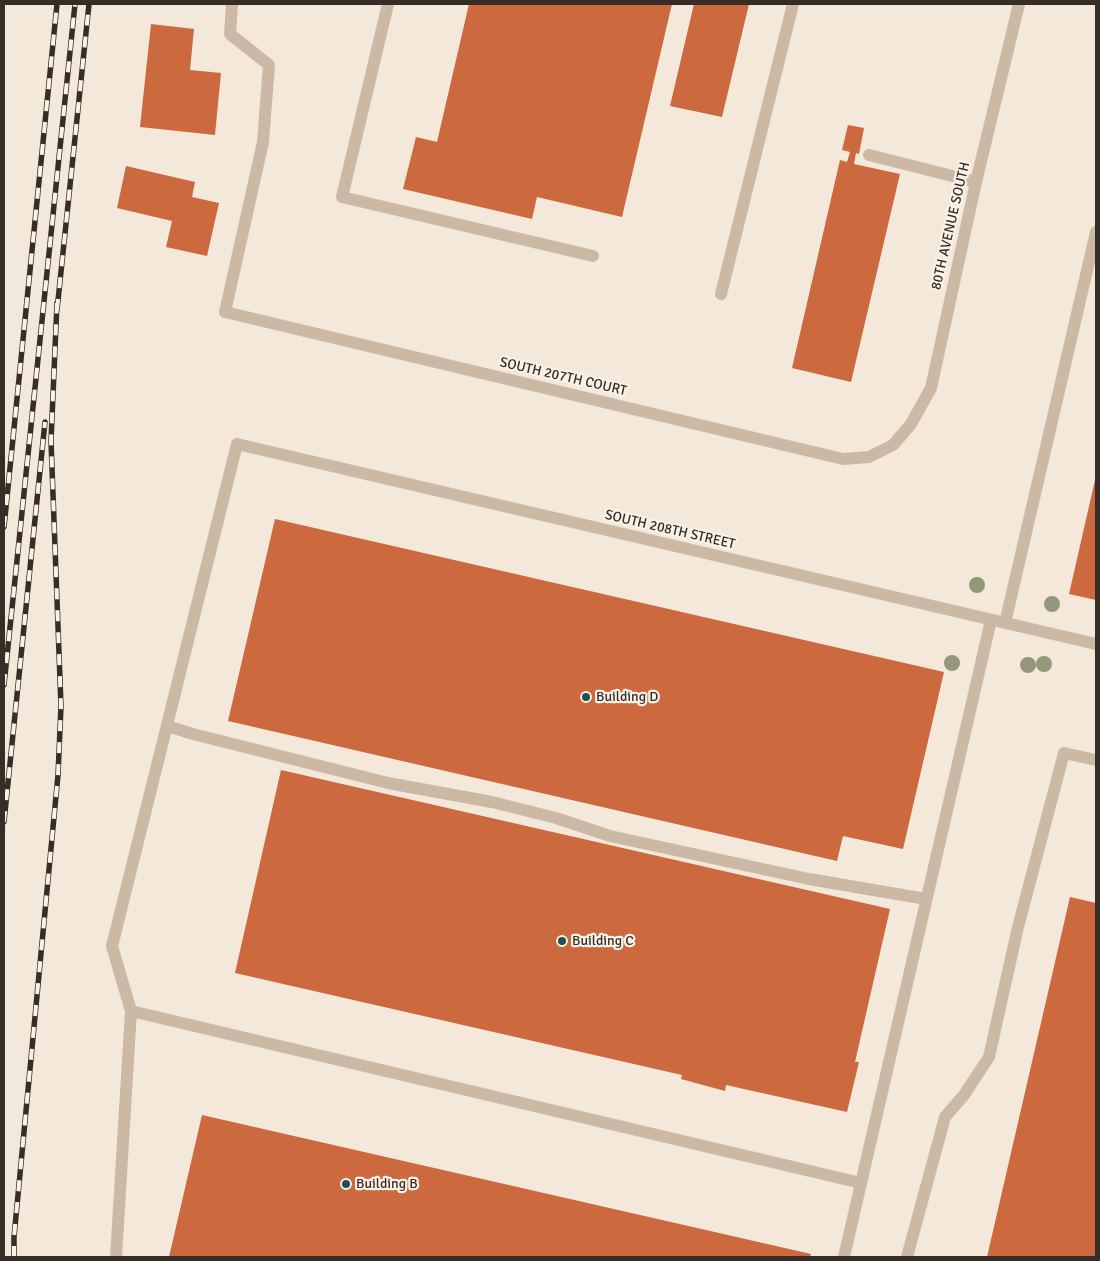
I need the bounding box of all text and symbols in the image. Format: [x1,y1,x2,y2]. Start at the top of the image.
street label: 80TH AVENUE SOUTH [928,160,974,292]
street label: SOUTH 207TH COURT [498,354,628,400]
street label: SOUTH 208TH STREET [603,507,737,553]
place label: Building D [596,689,658,705]
marker: Building D [580,691,592,703]
place label: Building C [572,933,634,949]
marker: Building C [556,935,568,947]
place label: Building B [356,1176,418,1192]
marker: Building B [340,1178,352,1190]

